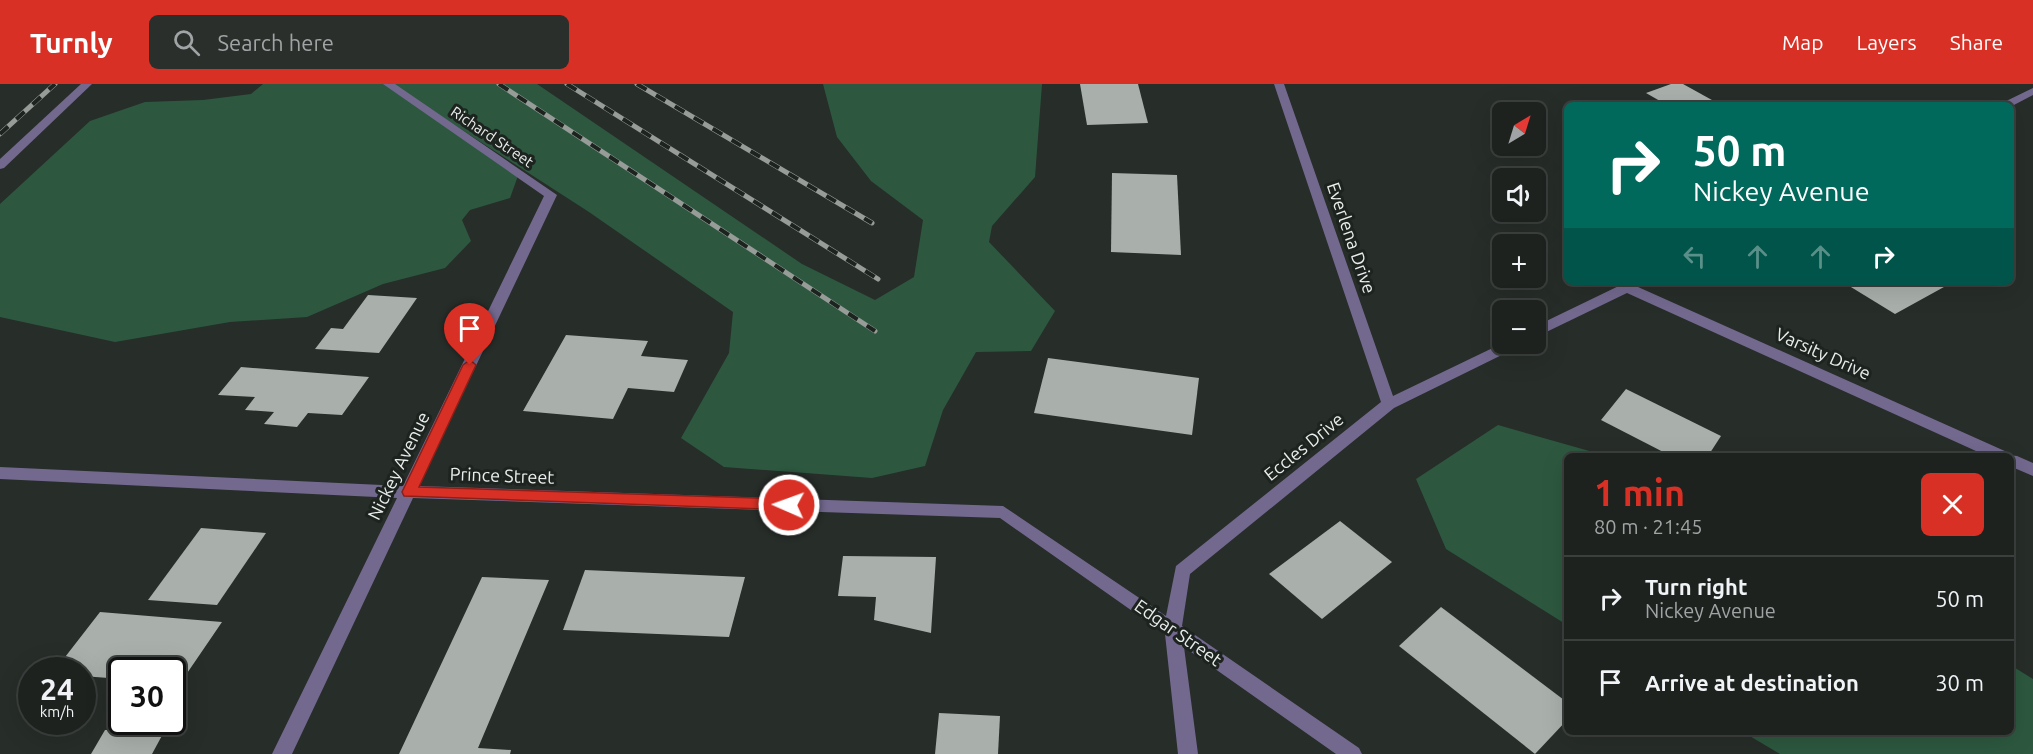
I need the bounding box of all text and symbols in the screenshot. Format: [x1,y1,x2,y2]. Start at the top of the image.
search box [149,15,569,69]
icon: search [170,26,203,59]
text: Turnly [30,27,113,58]
text: Search here [218,30,334,55]
text: Map [1782,30,1823,54]
text: Layers [1856,30,1917,54]
text: Share [1950,30,2003,54]
north arrow [1492,102,1546,156]
map controls [1492,102,1546,354]
street label: Richard Street [448,103,537,171]
icon: right [1594,126,1672,204]
text: 50 m [1693,127,1787,174]
button: sound [1492,168,1546,222]
text: Nickey Avenue [1693,176,1870,206]
street label: Everlena Drive [1324,179,1380,296]
button: + [1492,234,1546,288]
icon: left [1678,240,1711,273]
icon: ahead [1741,240,1774,273]
icon: ahead [1804,240,1837,273]
icon: right [1867,240,1900,273]
button: − [1492,300,1546,354]
pin [444,303,495,365]
icon: arrive [453,312,486,345]
street label: Varsity Drive [1773,323,1874,383]
street label: Nickey Avenue [363,408,433,523]
street label: Eccles Drive [1260,408,1347,484]
street label: Prince Street [449,463,555,487]
text: 1 min [1594,472,1685,513]
position arrow [757,473,821,537]
button: close [1921,473,1984,536]
text: 80 m · 21:45 [1594,515,1703,538]
text: Turn right [1645,574,1747,599]
icon: right [1594,582,1627,615]
text: 50 m [1935,586,1984,611]
street label: Edgar Street [1131,595,1226,669]
text: Nickey Avenue [1645,599,1776,622]
speed limit sign: 30 [108,657,186,735]
icon: arrive [1594,666,1627,699]
text: Arrive at destination [1645,670,1859,695]
text: 30 m [1935,670,1984,695]
text: 24 [40,672,74,706]
text: km/h [40,703,74,720]

